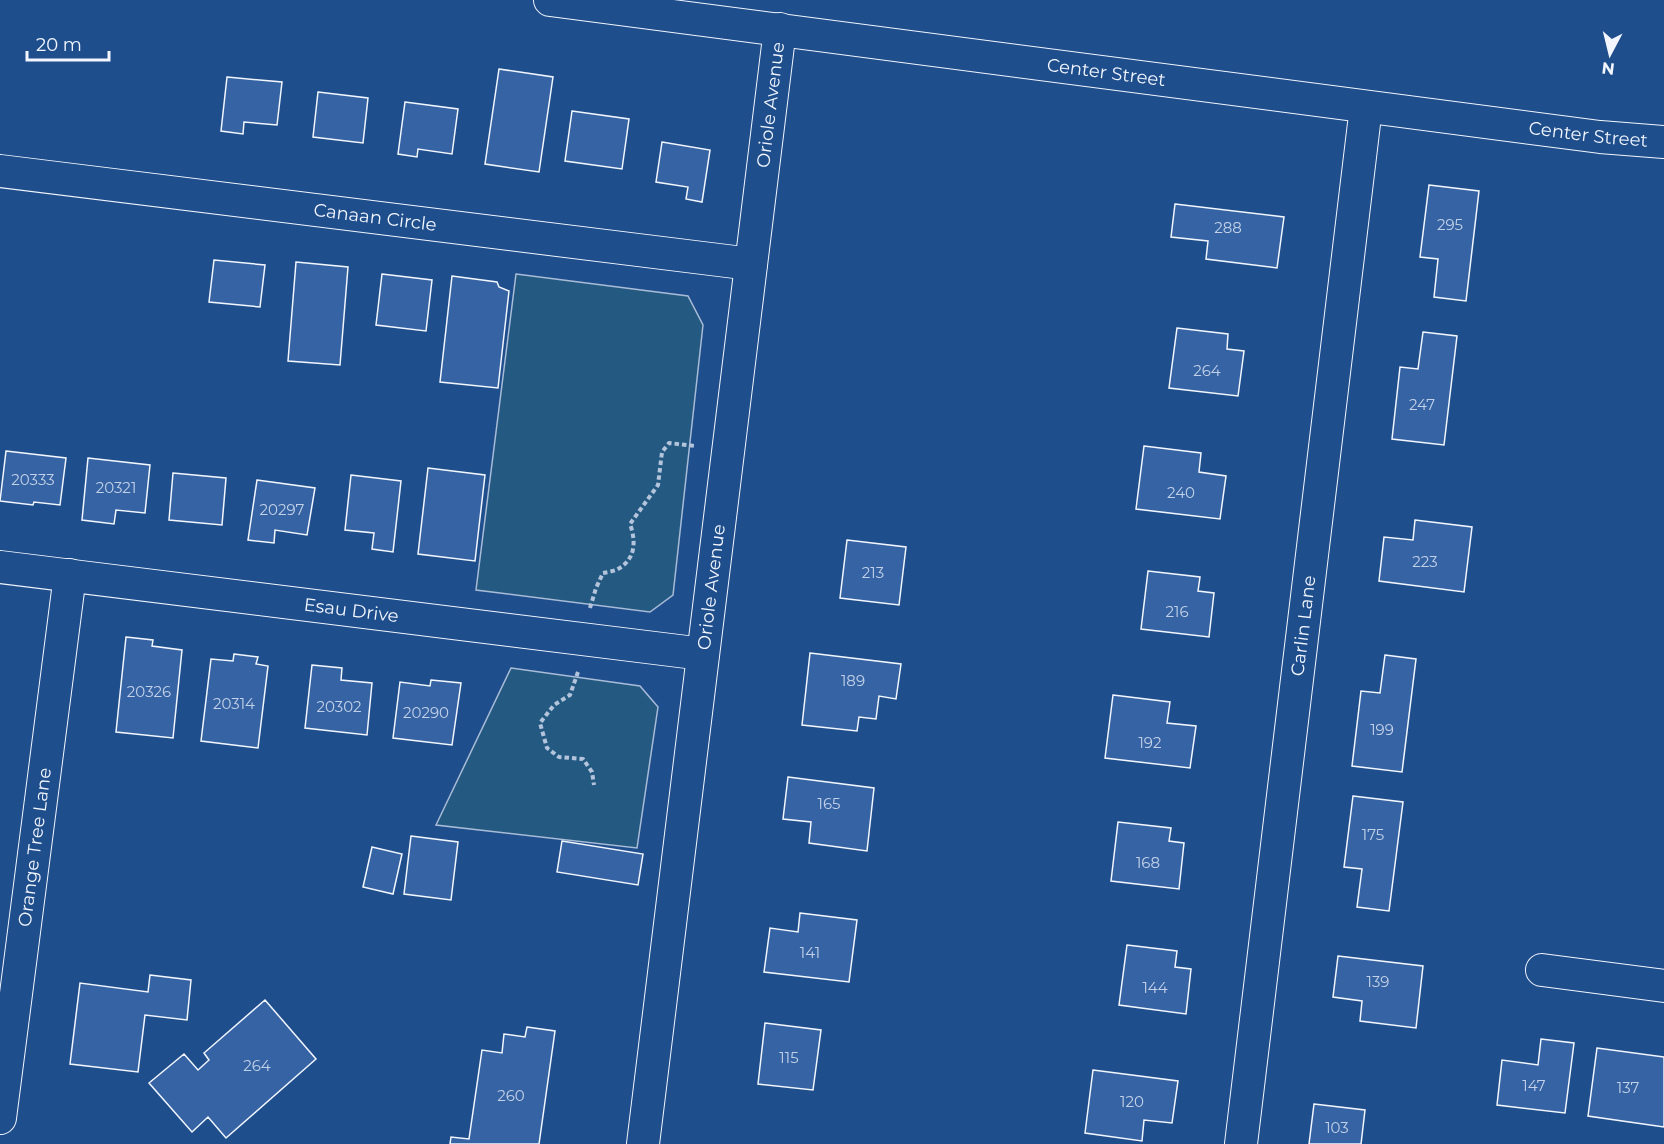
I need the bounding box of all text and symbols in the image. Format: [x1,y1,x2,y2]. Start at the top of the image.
scale bar [27,24,110,62]
north arrow [1580,24,1640,84]
text: 20 m [36,34,82,56]
street label: Oriole Avenue [752,40,789,169]
street label: Center Street [1046,54,1167,91]
text: N [1601,58,1616,79]
street label: Center Street [1527,117,1649,152]
street label: Canaan Circle [312,199,438,236]
house number: 295 [1437,215,1463,234]
house number: 288 [1214,218,1242,237]
house number: 264 [1193,361,1221,380]
house number: 247 [1409,395,1435,414]
house number: 20333 [11,470,55,489]
house number: 20321 [96,478,136,497]
house number: 240 [1167,483,1195,502]
house number: 20297 [260,500,305,519]
street label: Oriole Avenue [693,523,730,651]
house number: 223 [1412,552,1438,571]
house number: 213 [862,563,884,582]
street label: Carlin Lane [1286,574,1320,677]
street label: Esau Drive [303,594,400,627]
house number: 216 [1165,602,1189,621]
house number: 189 [841,671,865,690]
house number: 20326 [127,682,171,701]
house number: 20314 [213,694,255,713]
house number: 20302 [316,697,362,716]
house number: 20290 [403,703,449,722]
house number: 199 [1370,720,1394,739]
house number: 192 [1138,733,1162,752]
street label: Orange Tree Lane [14,766,56,928]
house number: 165 [817,794,841,813]
house number: 175 [1362,825,1384,844]
house number: 168 [1136,853,1160,872]
house number: 141 [800,943,820,962]
house number: 139 [1366,972,1390,991]
house number: 144 [1142,978,1168,997]
house number: 115 [779,1048,799,1067]
house number: 264 [243,1056,271,1075]
house number: 147 [1522,1076,1546,1095]
house number: 137 [1617,1078,1639,1097]
house number: 260 [497,1086,525,1105]
house number: 120 [1120,1092,1144,1111]
house number: 103 [1325,1118,1349,1137]

